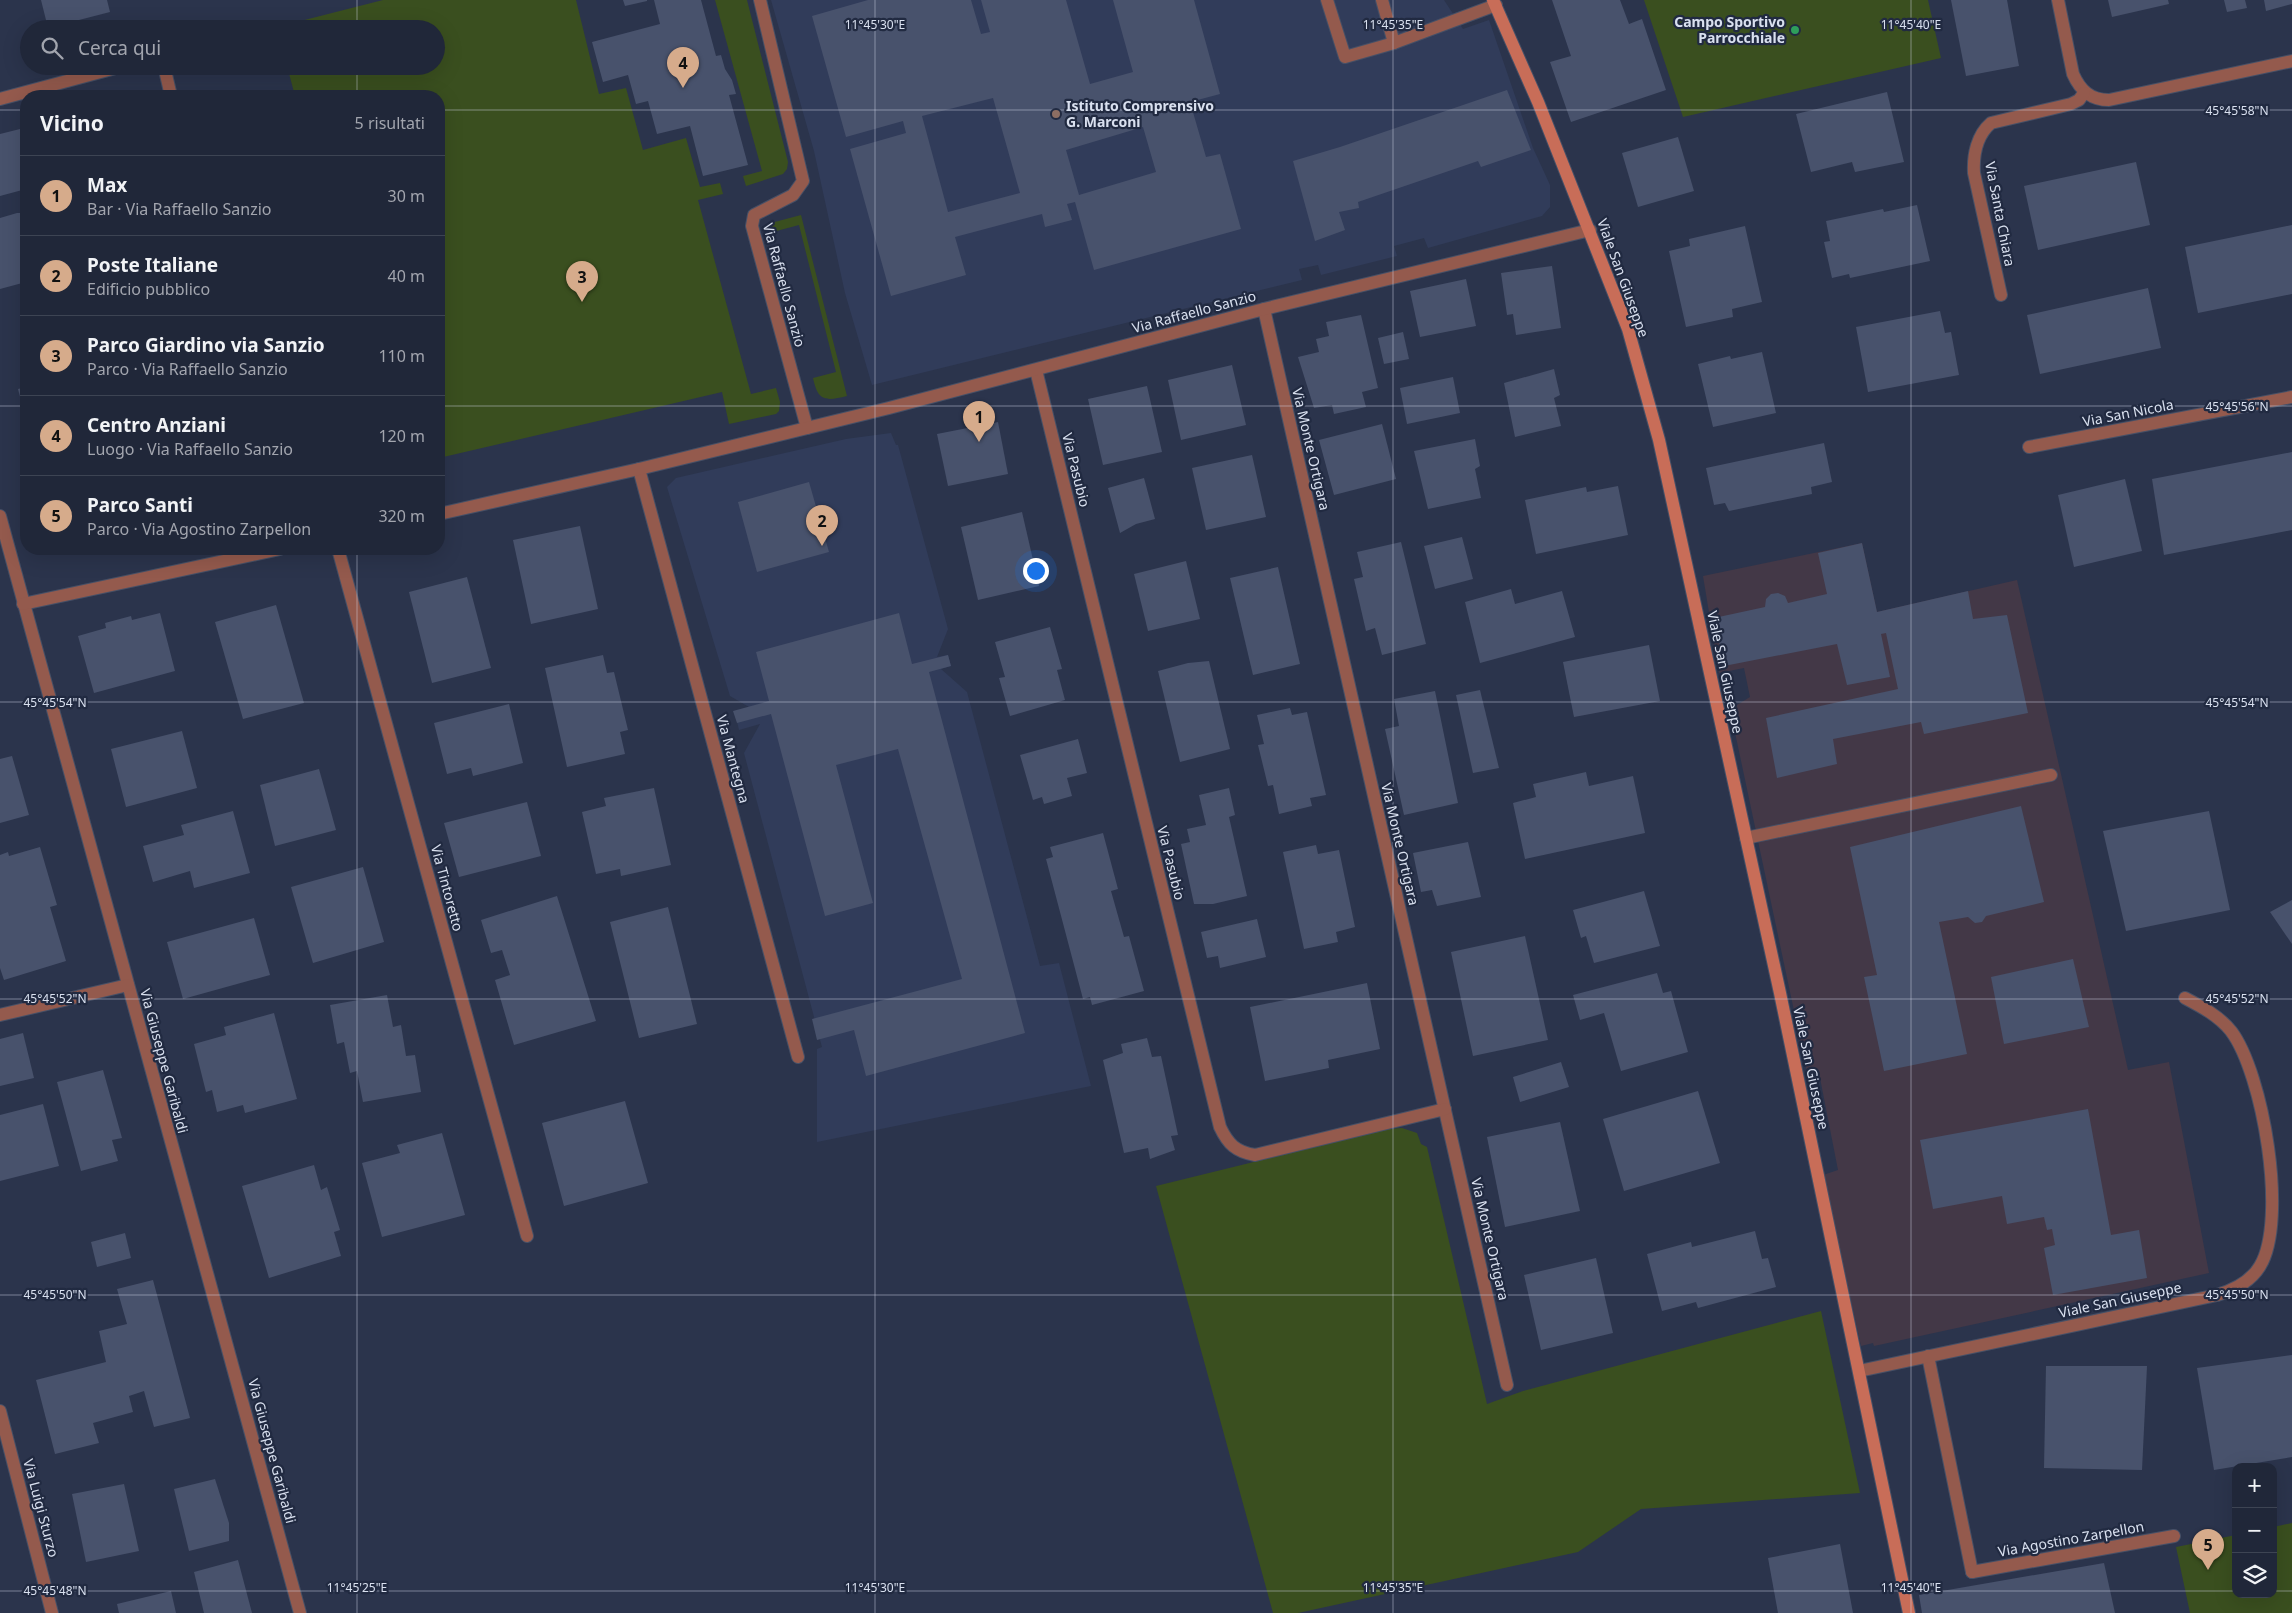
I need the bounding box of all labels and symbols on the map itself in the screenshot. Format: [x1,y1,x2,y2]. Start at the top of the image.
place label: Campo Sportivo Parrocchiale [1674,12,1785,47]
text: 11°45'30"E [845,16,905,33]
text: 11°45'35"E [1363,16,1423,33]
text: 11°45'40"E [1881,16,1941,33]
marker: Campo Sportivo Parrocchiale [1789,24,1801,36]
pin: 4 [667,47,699,88]
place label: Istituto Comprensivo G. Marconi [1066,96,1214,131]
text: 45°45'58"N [2205,102,2269,119]
marker: Istituto Comprensivo G. Marconi [1050,108,1062,120]
street label: Via Santa Chiara [1981,160,2020,268]
street label: Viale San Giuseppe [1593,216,1654,340]
street label: Via Raffaello Sanzio [759,221,810,349]
pin: 3 [566,261,598,302]
street label: Via Raffaello Sanzio [1130,286,1258,337]
street label: Via Monte Ortigara [1288,386,1335,512]
street label: Via San Nicola [2081,394,2175,431]
text: 45°45'56"N [2205,398,2269,415]
pin: 1 [963,401,995,442]
street label: Via Pasubio [1058,431,1095,509]
pin: 2 [806,505,838,546]
your location [1023,558,1049,584]
street label: Viale San Giuseppe [1703,609,1748,735]
text: 45°45'54"N [23,694,87,711]
text: 45°45'54"N [2205,694,2269,711]
street label: Via Mantegna [713,713,754,805]
street label: Via Monte Ortigara [1377,781,1424,907]
street label: Via Pasubio [1153,824,1190,902]
street label: Via Tintoretto [427,842,468,933]
street label: Via Giuseppe Garibaldi [136,986,193,1135]
text: 45°45'52"N [23,990,87,1007]
text: 45°45'52"N [2205,990,2269,1007]
street label: Viale San Giuseppe [1789,1005,1834,1131]
street label: Via Monte Ortigara [1467,1176,1514,1302]
street label: Viale San Giuseppe [2057,1277,2183,1322]
text: 45°45'50"N [23,1286,87,1303]
text: 45°45'50"N [2205,1286,2269,1303]
street label: Via Giuseppe Garibaldi [244,1376,301,1525]
street label: Via Luigi Sturzo [19,1457,64,1559]
street label: Via Agostino Zarpellon [1996,1516,2146,1561]
pin: 5 [2192,1529,2224,1570]
text: 11°45'25"E [327,1579,387,1596]
text: 11°45'30"E [845,1579,905,1596]
text: 11°45'35"E [1363,1579,1423,1596]
text: 11°45'40"E [1881,1579,1941,1596]
text: 45°45'48"N [23,1582,87,1599]

